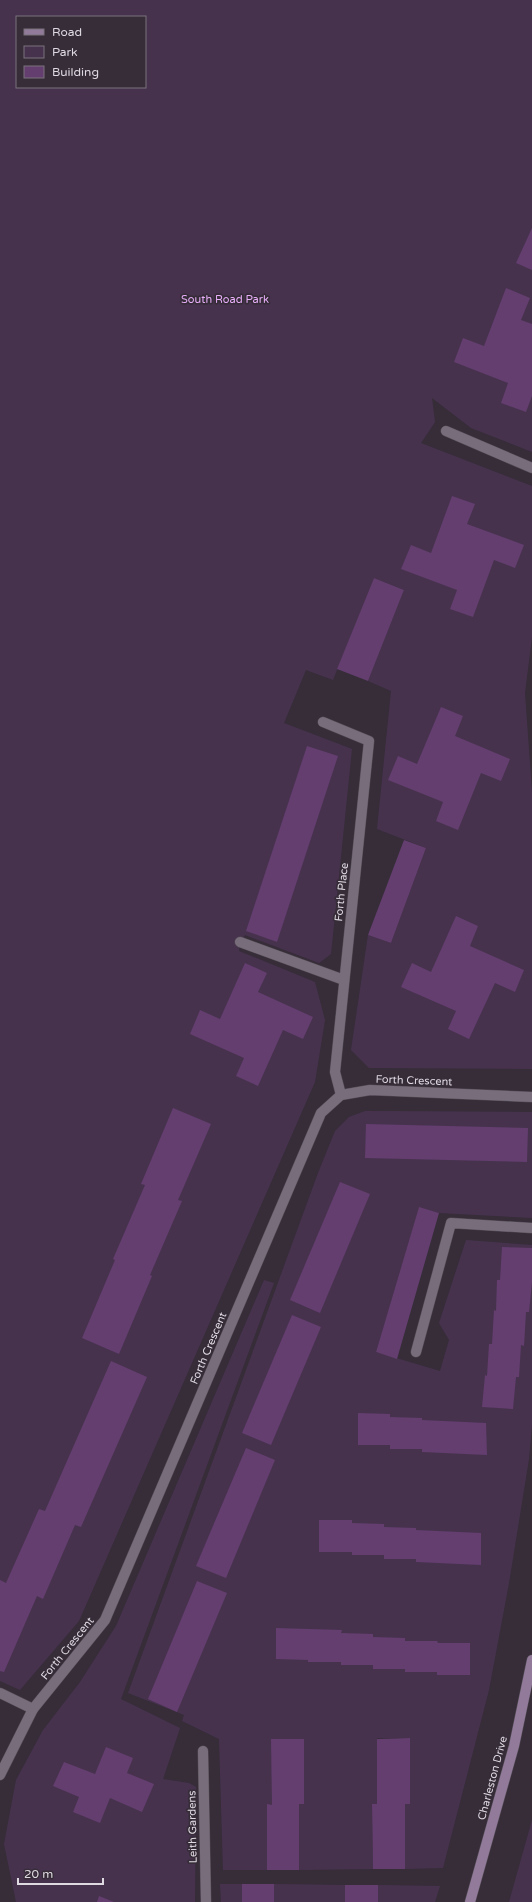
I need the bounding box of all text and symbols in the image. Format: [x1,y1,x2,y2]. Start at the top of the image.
legend [16,16,146,88]
text: Road [52,25,82,39]
text: Park [52,45,78,59]
text: Building [52,65,99,79]
park label: South Road Park [181,293,269,306]
street label: Forth Place [332,862,351,922]
street label: Forth Crescent [375,1073,453,1088]
street label: Forth Crescent [187,1310,229,1386]
street label: Forth Crescent [38,1614,97,1682]
street label: Charleston Drive [475,1735,510,1822]
street label: Leith Gardens [185,1791,200,1863]
scale bar [18,1860,103,1886]
text: 20 m [24,1867,53,1881]

